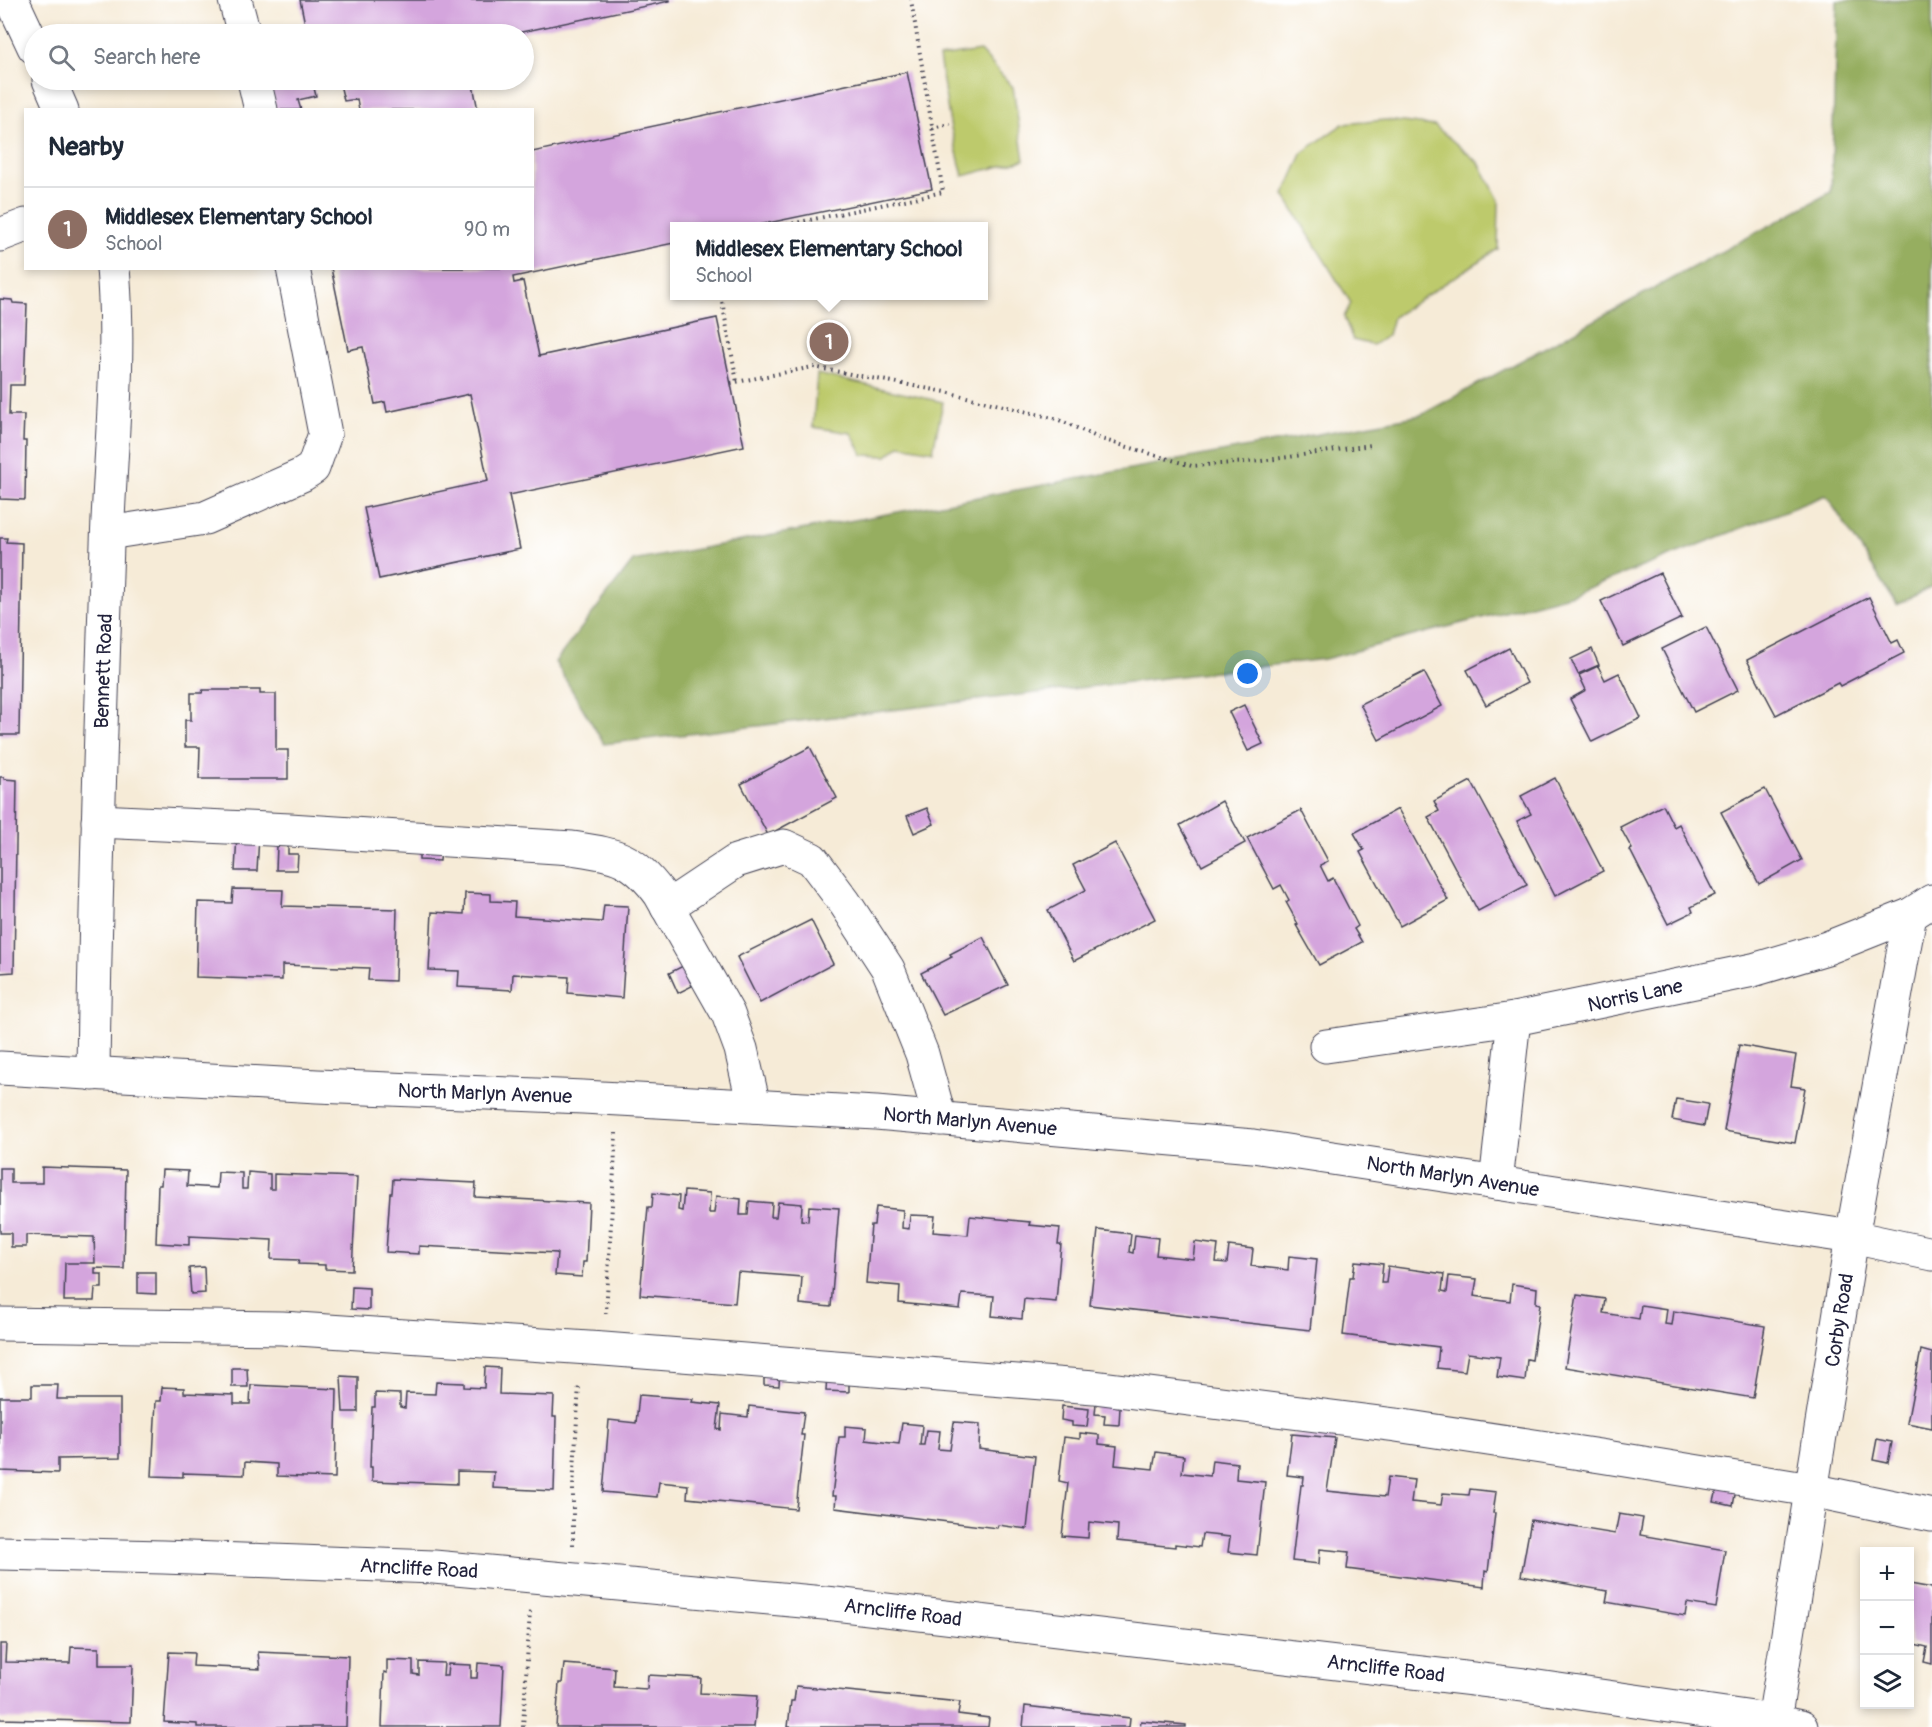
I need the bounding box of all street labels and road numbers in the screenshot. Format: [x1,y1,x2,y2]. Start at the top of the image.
street label: Bennett Road [89,613,118,729]
street label: Norris Lane [1585,973,1685,1018]
street label: North Marlyn Avenue [397,1078,573,1109]
street label: North Marlyn Avenue [882,1101,1058,1142]
street label: North Marlyn Avenue [1365,1151,1541,1203]
street label: Corby Road [1820,1272,1859,1369]
street label: Arncliffe Road [359,1553,479,1584]
street label: Arncliffe Road [843,1593,963,1632]
street label: Arncliffe Road [1326,1649,1446,1688]

